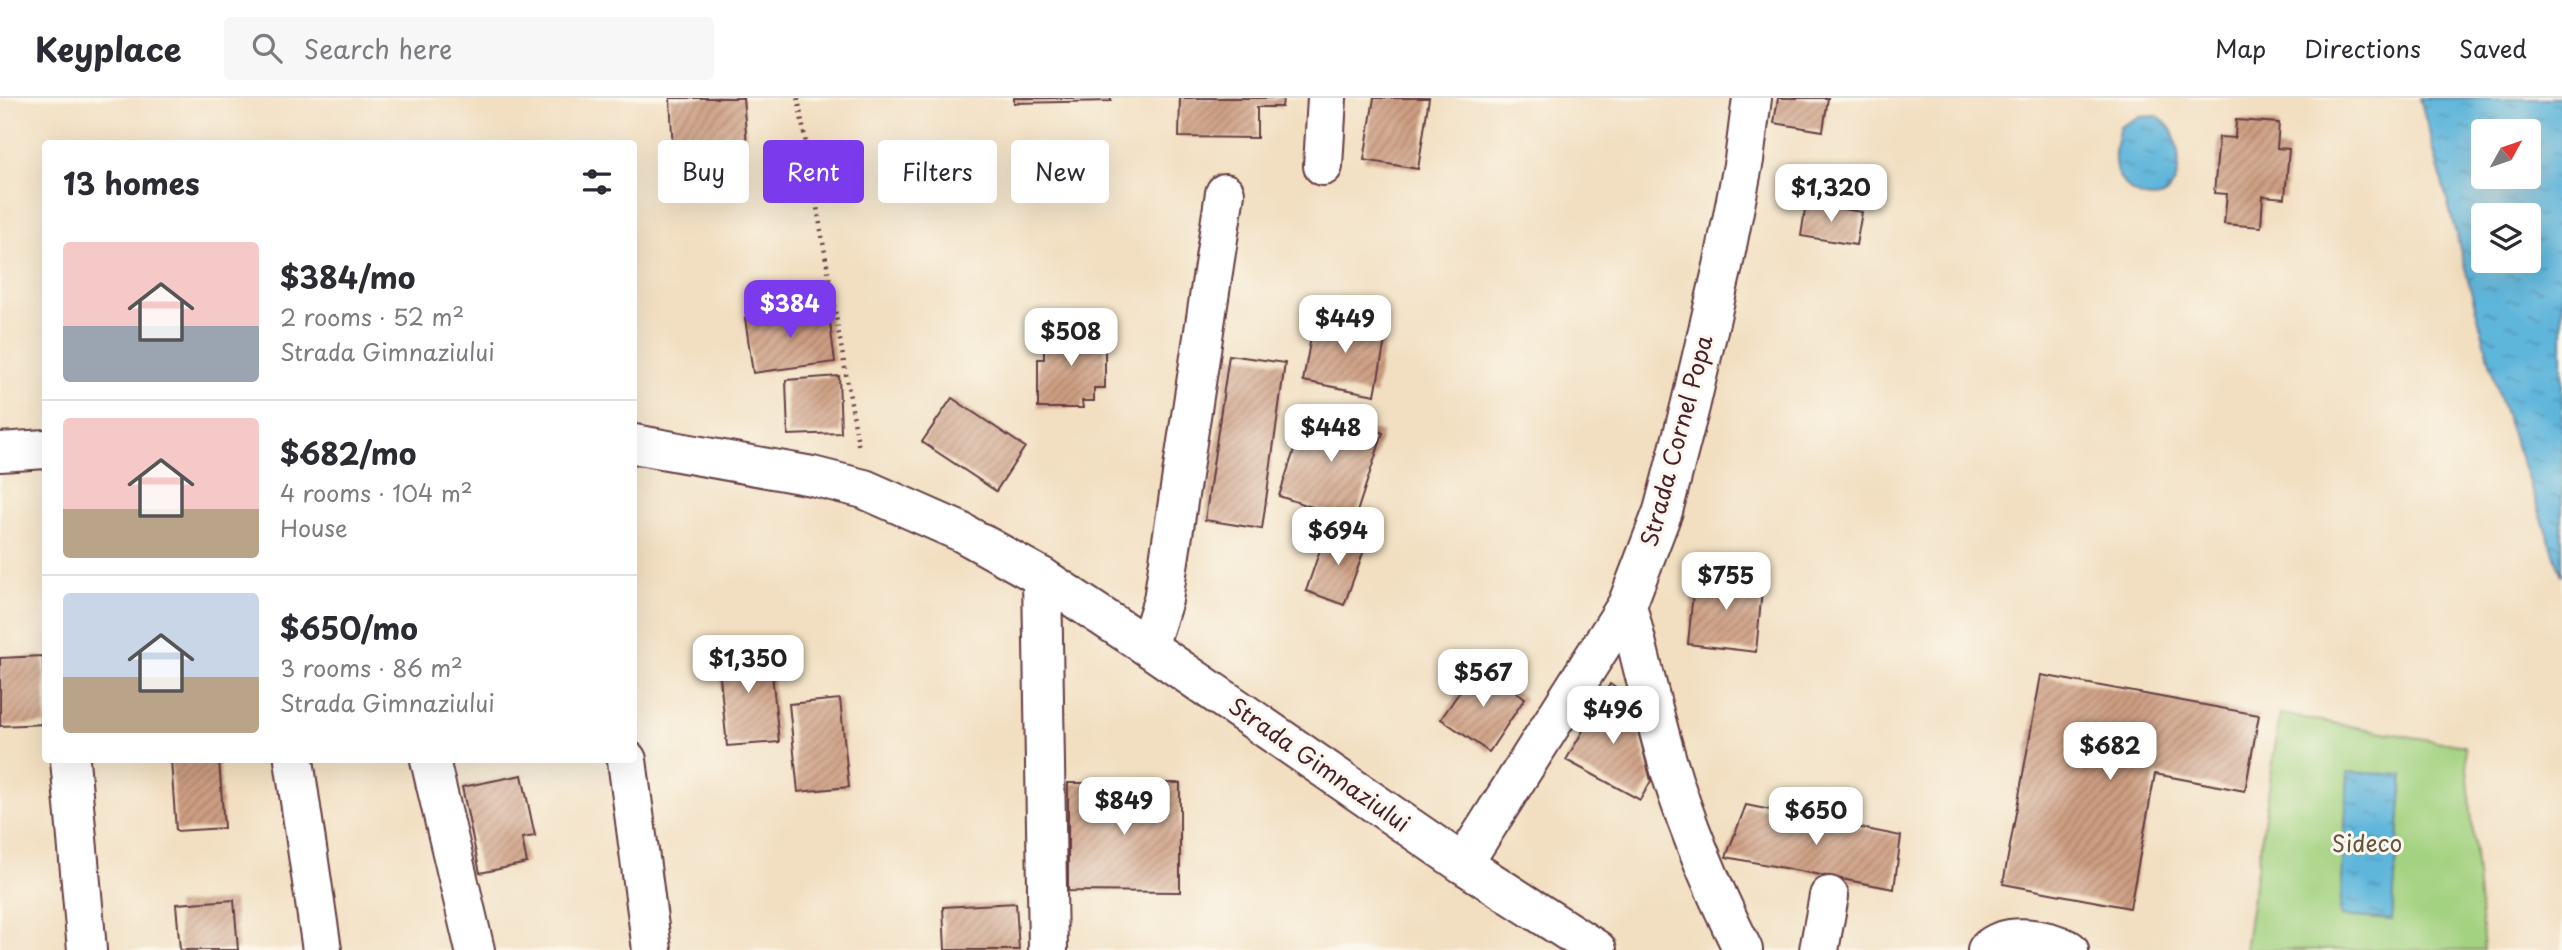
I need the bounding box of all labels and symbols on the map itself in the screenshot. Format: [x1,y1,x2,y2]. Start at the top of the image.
north arrow [2471,119,2541,189]
pin: $1,320 [1774,164,1888,224]
pin: $384 [749,280,831,340]
pin: $449 [1304,296,1386,355]
pin: $508 [1030,308,1112,368]
street label: Strada Cornel Popa [1630,331,1721,550]
pin: $448 [1290,404,1372,464]
pin: $694 [1297,508,1379,567]
pin: $755 [1685,552,1767,612]
pin: $1,350 [691,636,805,695]
pin: $567 [1442,650,1524,709]
pin: $496 [1572,686,1654,746]
street label: Strada Gimnaziului [1222,688,1418,840]
pin: $682 [2069,722,2151,782]
pin: $849 [1083,778,1165,837]
pin: $650 [1775,788,1857,847]
park label: Sideco [2332,825,2402,860]

